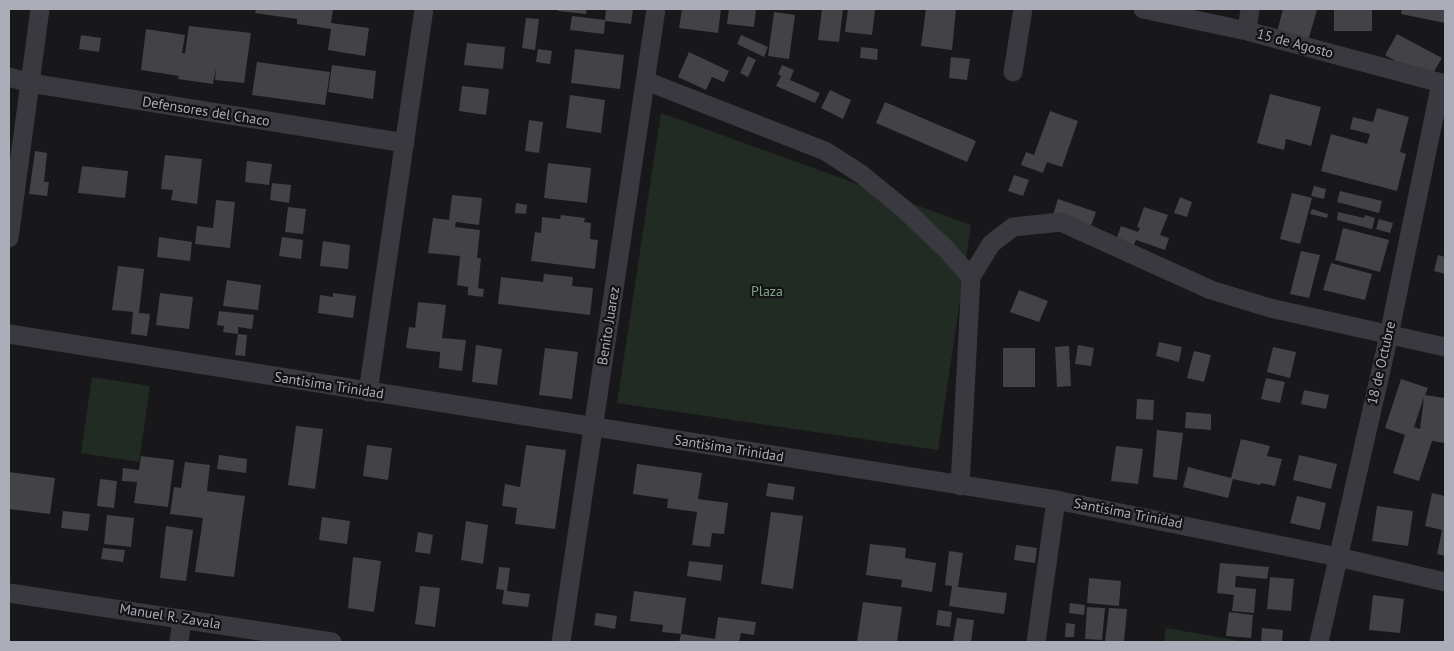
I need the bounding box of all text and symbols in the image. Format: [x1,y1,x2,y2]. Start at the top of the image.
street label: 15 de Agosto [1255,26,1335,62]
street label: Defensores del Chaco [141,94,271,130]
park label: Plaza [751,284,783,300]
street label: Benito Juarez [595,286,623,366]
street label: 18 de Octubre [1364,320,1400,406]
street label: Santisima Trinidad [273,369,385,403]
street label: Santisima Trinidad [673,432,785,466]
street label: Santisima Trinidad [1072,495,1184,533]
street label: Manuel R. Zavala [118,601,222,633]

